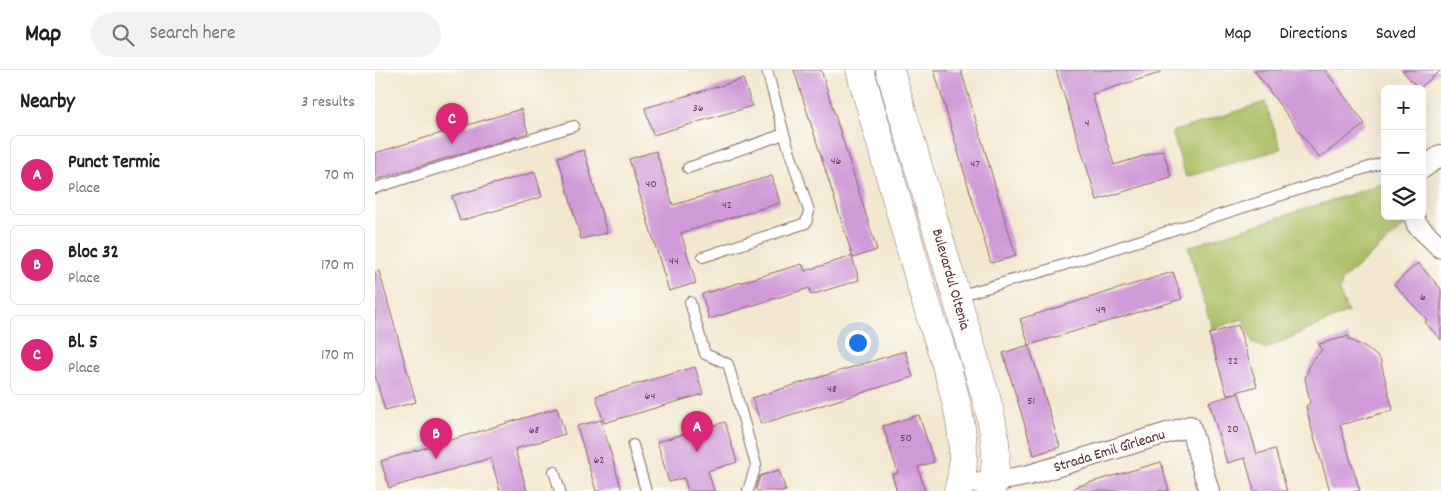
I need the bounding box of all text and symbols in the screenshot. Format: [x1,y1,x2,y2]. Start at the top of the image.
search box [91,12,441,57]
text: Map [25,18,61,52]
icon: search [109,21,137,49]
text: Search here [149,21,235,48]
text: Map [1224,22,1251,47]
text: Directions [1279,22,1348,47]
text: Saved [1376,22,1416,47]
map controls [1381,85,1426,220]
button: + [1381,85,1426,130]
text: Nearby [20,88,75,118]
text: 3 results [301,91,355,114]
house number: 36 [692,100,704,117]
pin: C [436,103,468,144]
house number: 4 [1085,115,1090,132]
button: − [1381,130,1426,175]
text: Punct Termic [68,150,160,177]
house number: 46 [831,153,842,170]
house number: 47 [970,156,980,173]
text: A [33,164,41,187]
text: 70 m [324,164,354,187]
button: layers [1381,175,1426,220]
house number: 40 [645,176,657,193]
text: Place [68,177,100,200]
house number: 42 [722,197,732,214]
street label: Bulevardul Oltenia [925,226,975,334]
text: Bloc 32 [68,240,119,267]
house number: 44 [669,253,679,270]
text: B [33,254,41,277]
text: 170 m [321,254,354,277]
text: Place [68,267,100,290]
house number: 6 [1420,289,1426,306]
house number: 49 [1096,302,1106,319]
text: Bl. 5 [68,330,98,357]
your location [845,330,871,356]
text: C [33,344,41,367]
text: 170 m [321,344,354,367]
house number: 22 [1228,353,1238,370]
text: Place [68,357,100,380]
house number: 48 [827,381,837,398]
house number: 64 [645,388,655,405]
house number: 51 [1027,393,1035,410]
pin: A [681,411,713,452]
pin: B [420,418,452,459]
house number: 20 [1227,421,1239,438]
house number: 68 [529,422,540,439]
street label: Strada Emil Gîrleanu [1051,424,1168,479]
house number: 50 [900,430,912,447]
house number: 62 [593,452,605,469]

